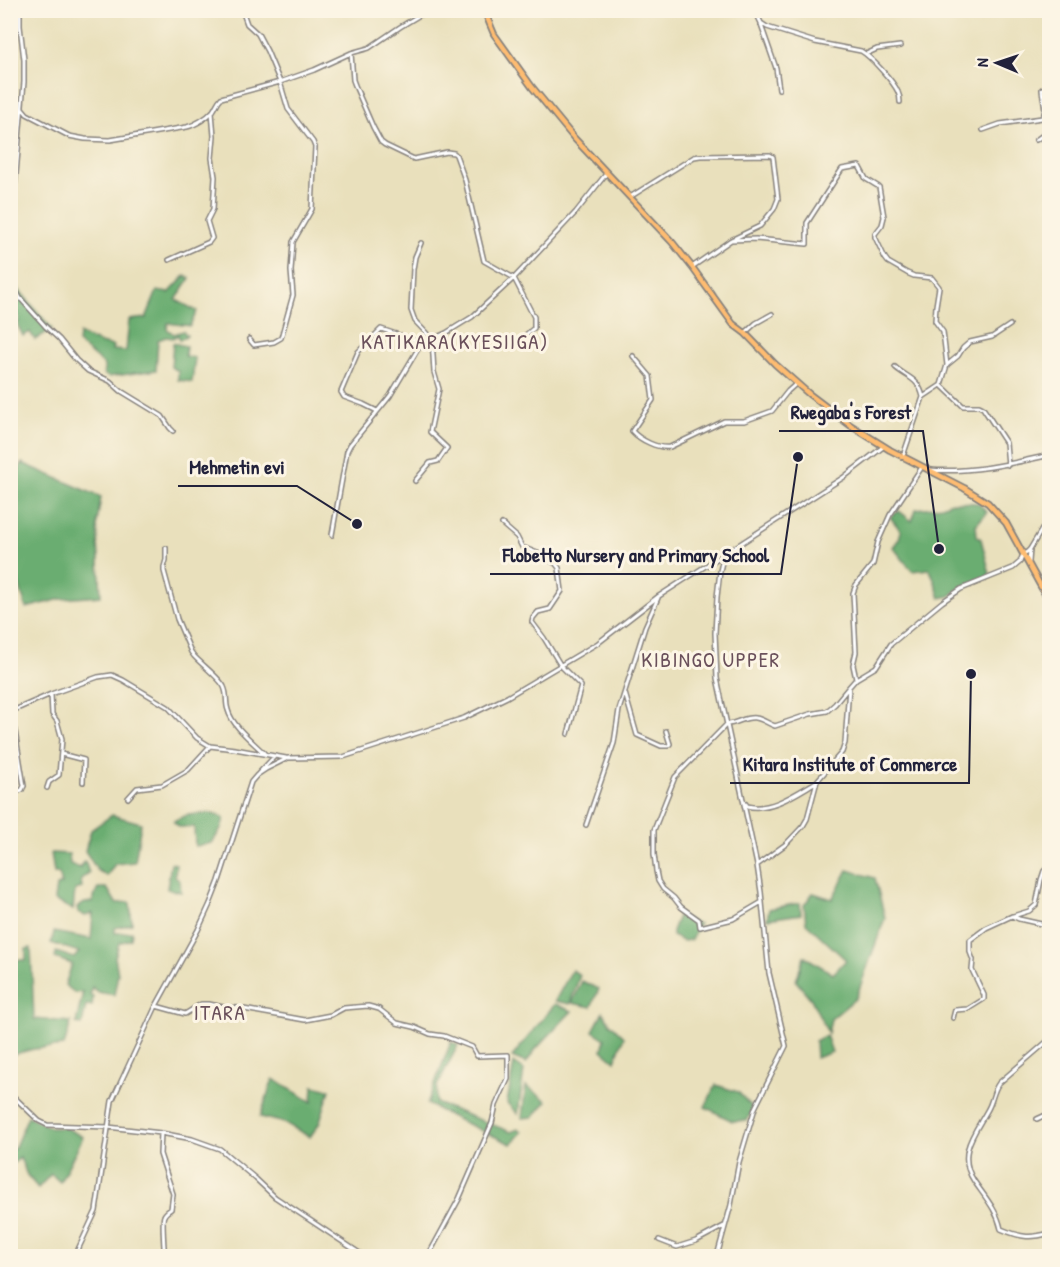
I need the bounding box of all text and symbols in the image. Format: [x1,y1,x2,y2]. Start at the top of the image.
north arrow [967,33,1027,93]
text: N [971,57,993,67]
district label: KATIKARA(KYESIIGA) [361,327,549,356]
callout: Rwegaba's Forest [779,393,923,431]
text: Rwegaba's Forest [791,398,912,426]
callout: Mehmetin evi [178,448,297,486]
text: Mehmetin evi [189,453,285,480]
callout: Flobetto Nursery and Primary School [490,536,781,574]
text: Flobetto Nursery and Primary School [502,541,770,569]
district label: KIBINGO UPPER [641,645,781,674]
callout: Kitara Institute of Commerce [730,745,969,783]
text: Kitara Institute of Commerce [743,750,957,777]
district label: ITARA [194,998,246,1027]

